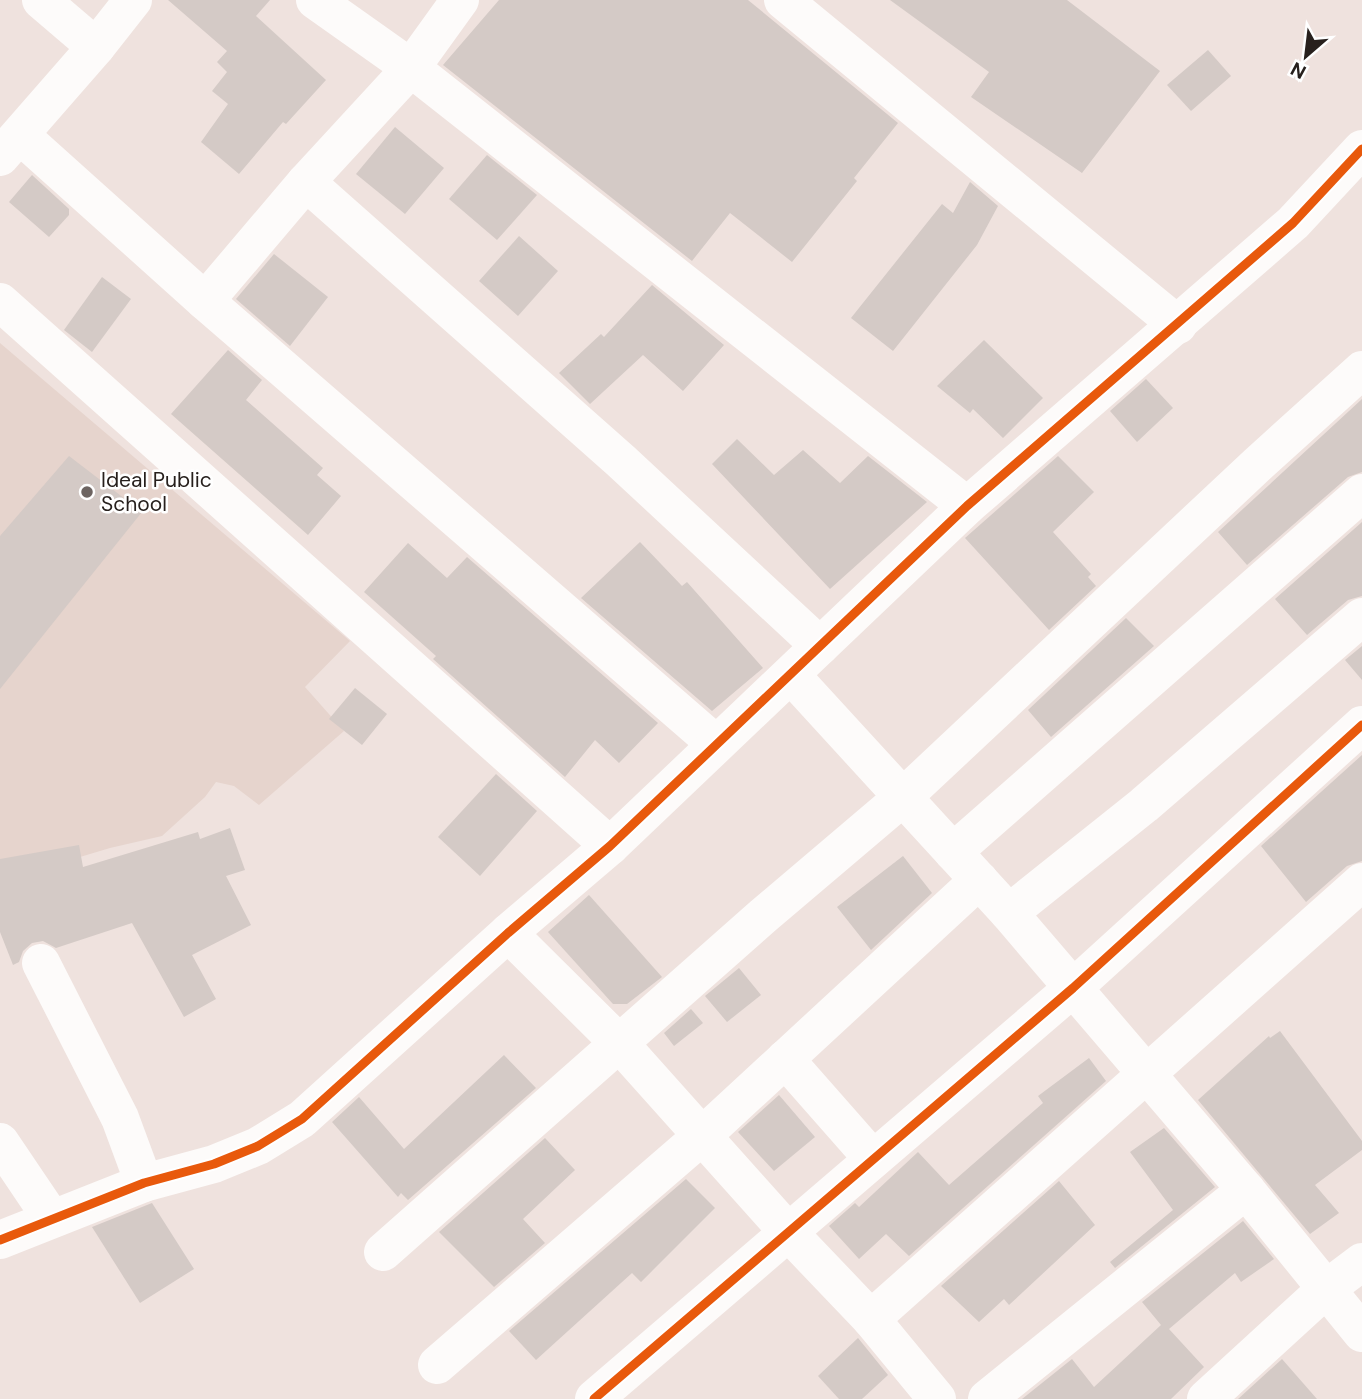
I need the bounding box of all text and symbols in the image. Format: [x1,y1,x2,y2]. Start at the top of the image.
north arrow [1271,21,1341,91]
text: N [1286,56,1310,85]
place label: Ideal Public School [101,466,212,518]
marker: Ideal Public School [79,484,95,500]

